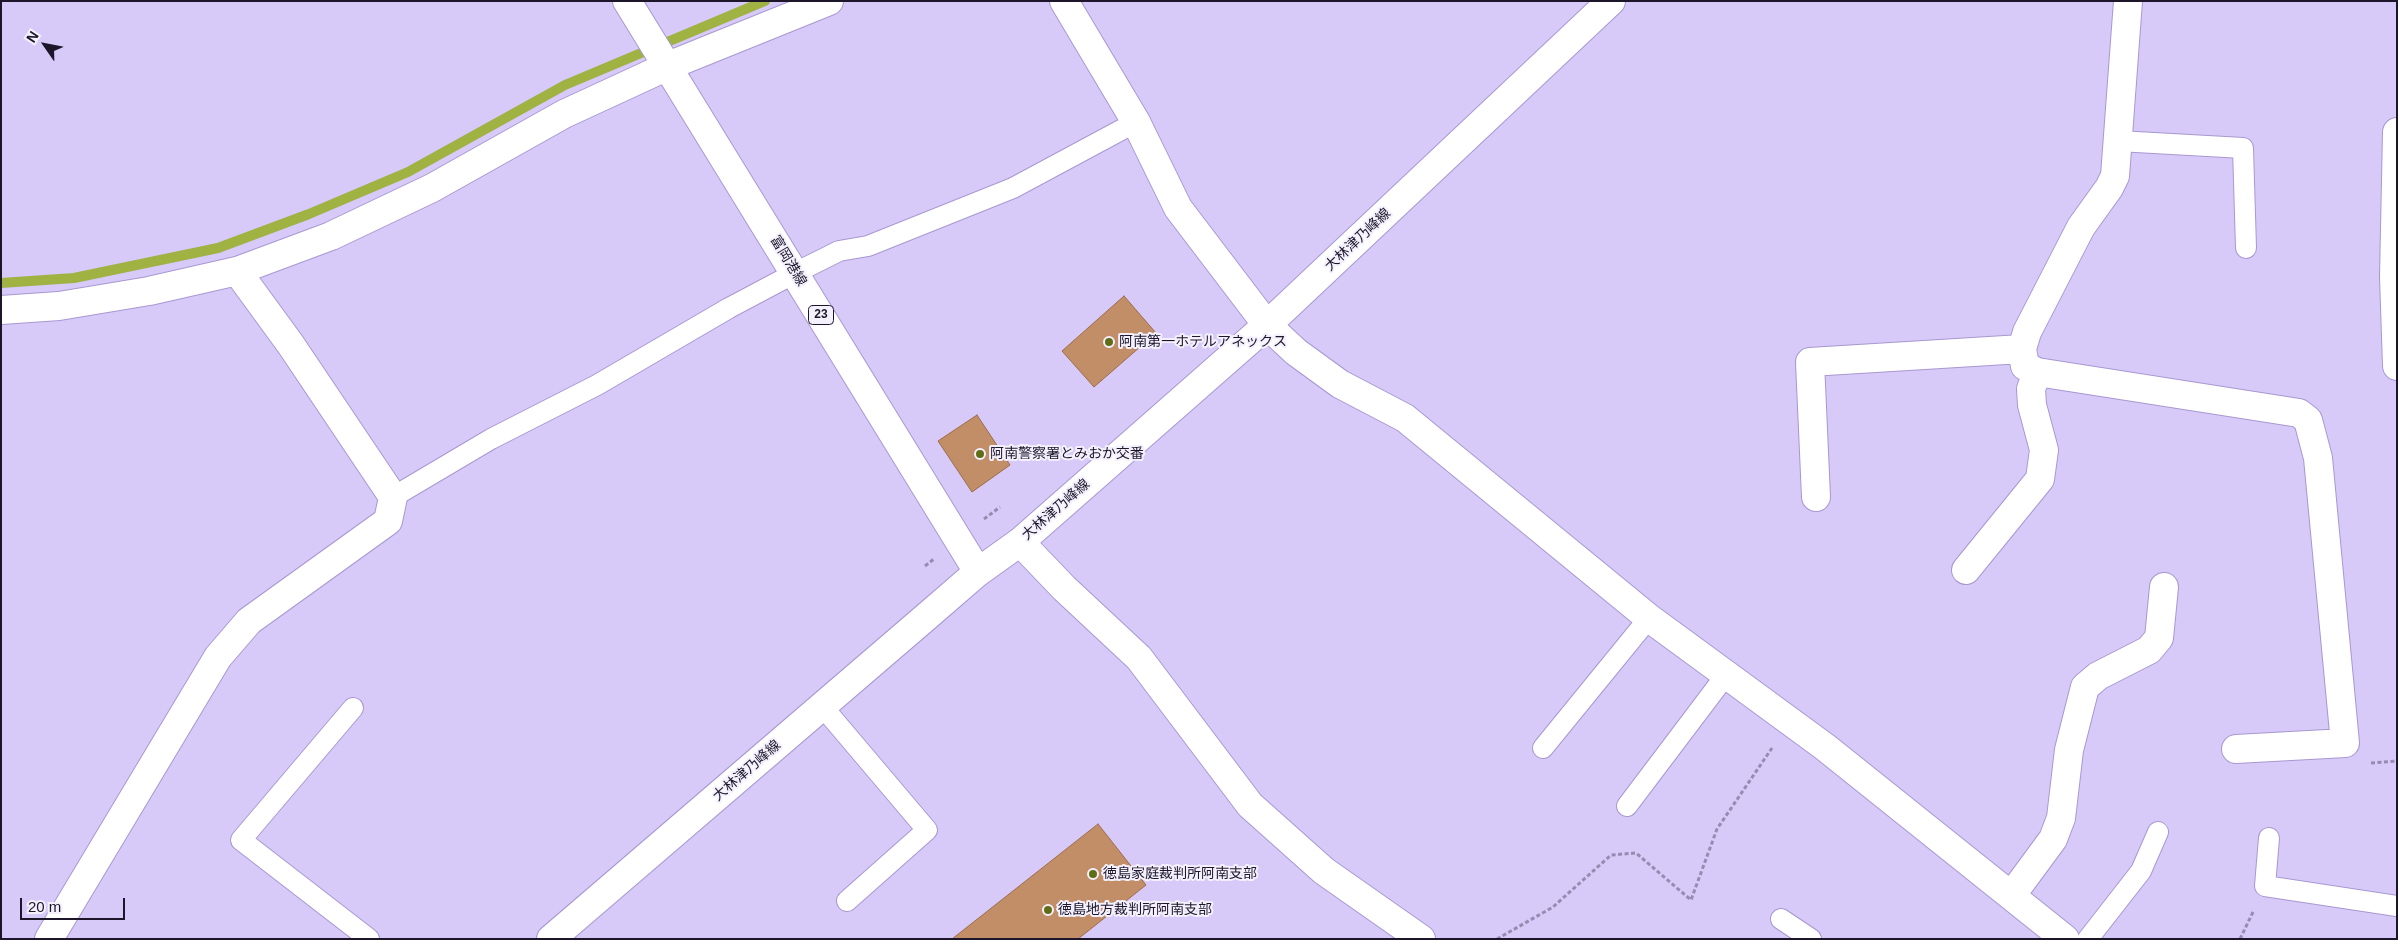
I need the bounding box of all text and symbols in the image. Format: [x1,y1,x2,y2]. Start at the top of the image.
north arrow [20,20,70,70]
text: N [23,28,42,45]
street label: 大林津乃峰線 [1322,205,1394,275]
street label: 富岡港線 [766,233,810,289]
road number: 23 [808,306,834,324]
place label: 阿南第一ホテルアネックス [1119,334,1287,350]
marker: 阿南第一ホテルアネックス [1103,336,1115,348]
place label: 阿南警察署とみおか交番 [990,446,1144,462]
marker: 阿南警察署とみおか交番 [974,448,986,460]
street label: 大林津乃峰線 [1019,476,1093,544]
street label: 大林津乃峰線 [710,737,784,805]
place label: 徳島家庭裁判所阿南支部 [1103,866,1257,882]
marker: 徳島家庭裁判所阿南支部 [1087,868,1099,880]
scale bar [22,888,128,920]
text: 20 m [28,898,61,915]
place label: 徳島地方裁判所阿南支部 [1058,902,1212,918]
marker: 徳島地方裁判所阿南支部 [1042,904,1054,916]

